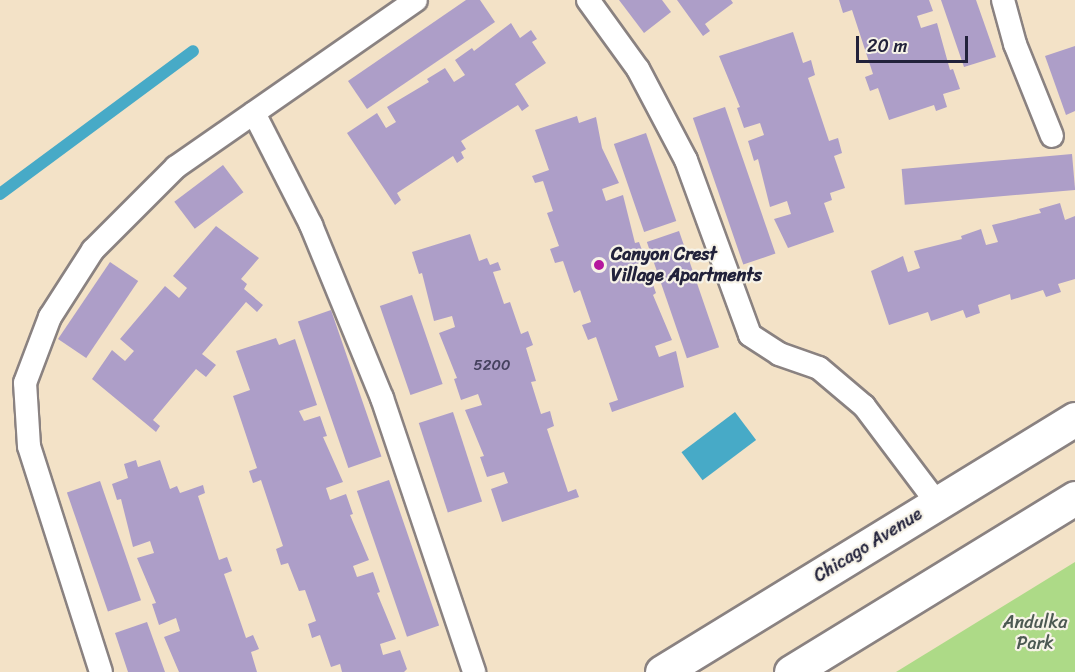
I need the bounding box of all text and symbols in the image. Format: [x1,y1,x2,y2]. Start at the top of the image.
scale bar [859,24,972,62]
text: 20 m [867,30,907,62]
place label: Canyon Crest Village Apartments [611,244,762,286]
marker: Canyon Crest Village Apartments [592,258,606,272]
house number: 5200 [474,357,510,375]
street label: Chicago Avenue [810,503,926,587]
park label: Andulka Park [1003,612,1067,654]

